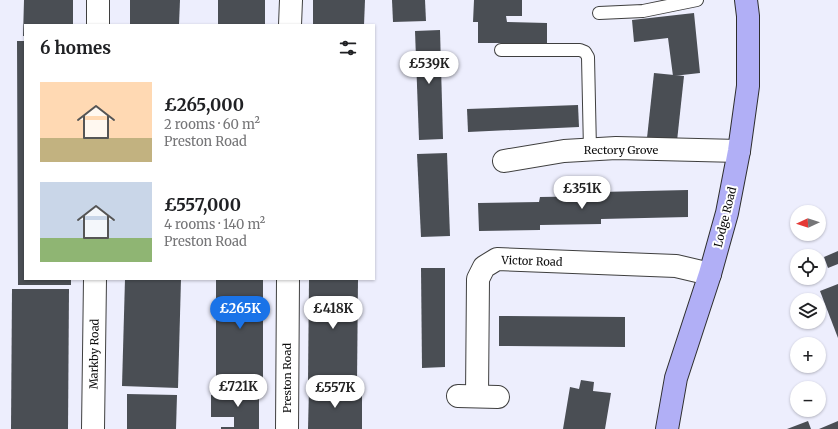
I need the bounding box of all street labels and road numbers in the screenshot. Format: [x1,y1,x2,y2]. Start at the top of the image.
street label: Rectory Grove [584,143,658,157]
street label: Lodge Road [711,185,739,249]
street label: Victor Road [500,253,563,269]
street label: Markby Road [86,318,102,389]
street label: Preston Road [280,343,294,413]

